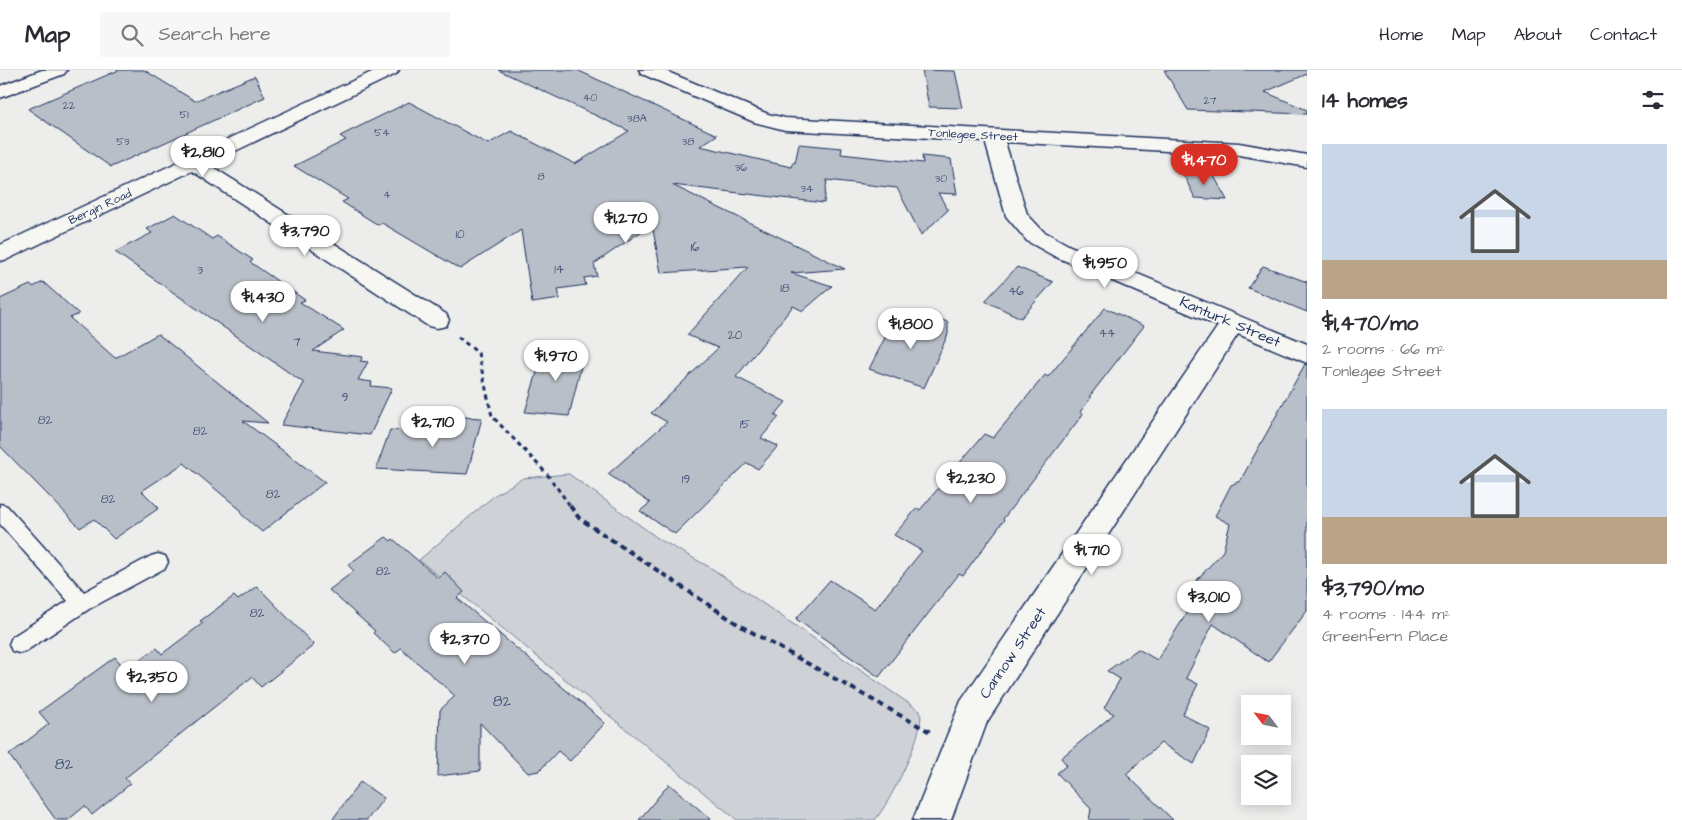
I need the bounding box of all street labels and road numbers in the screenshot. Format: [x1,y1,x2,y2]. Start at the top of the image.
street label: Tonlegee Street [928,124,1018,147]
street label: Bergin Road [66,185,135,230]
street label: Kanturk Street [1176,291,1284,353]
street label: Cannow Street [975,603,1051,703]

